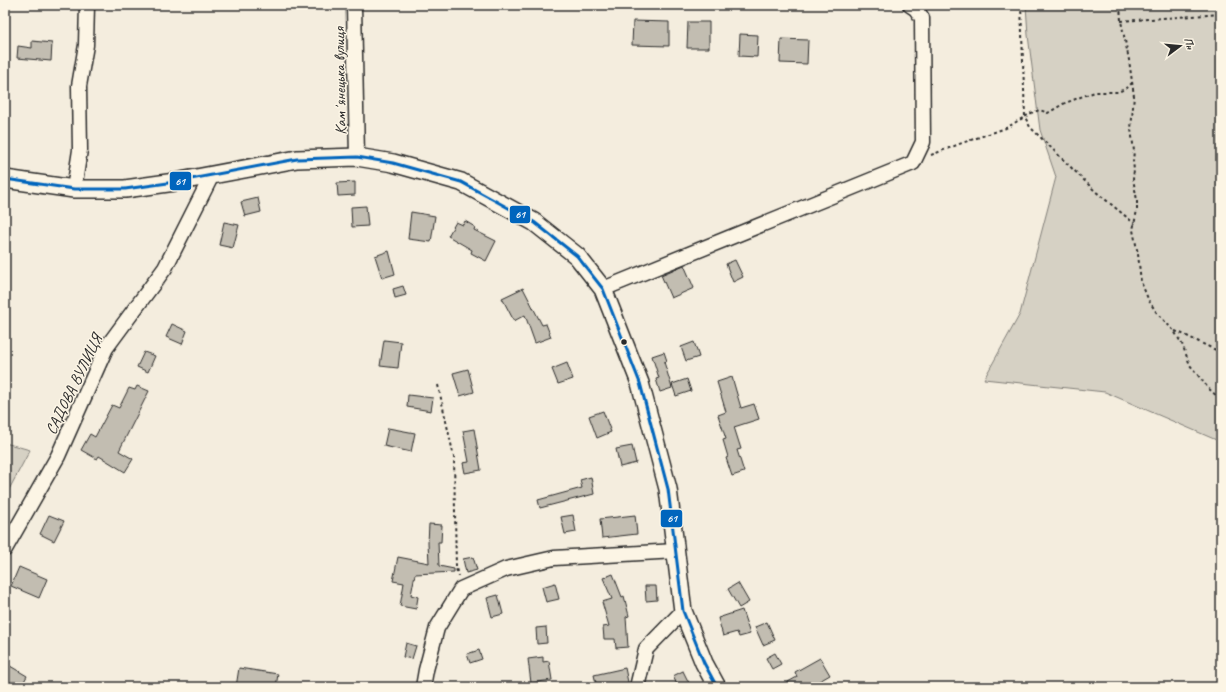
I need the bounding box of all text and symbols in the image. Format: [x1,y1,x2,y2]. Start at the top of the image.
street label: Камʼянецька вулиця [329,26,351,135]
north arrow [1160,26,1200,66]
text: Пн [1181,36,1198,52]
line badge: 61 [169,171,192,191]
text: 61 [175,174,186,188]
line badge: 61 [509,205,531,224]
text: 61 [515,207,526,221]
street label: САДОВА ВУЛИЦЯ [41,329,108,438]
unlabelled marker [619,337,629,347]
line badge: 61 [660,509,683,528]
text: 61 [667,511,678,525]

